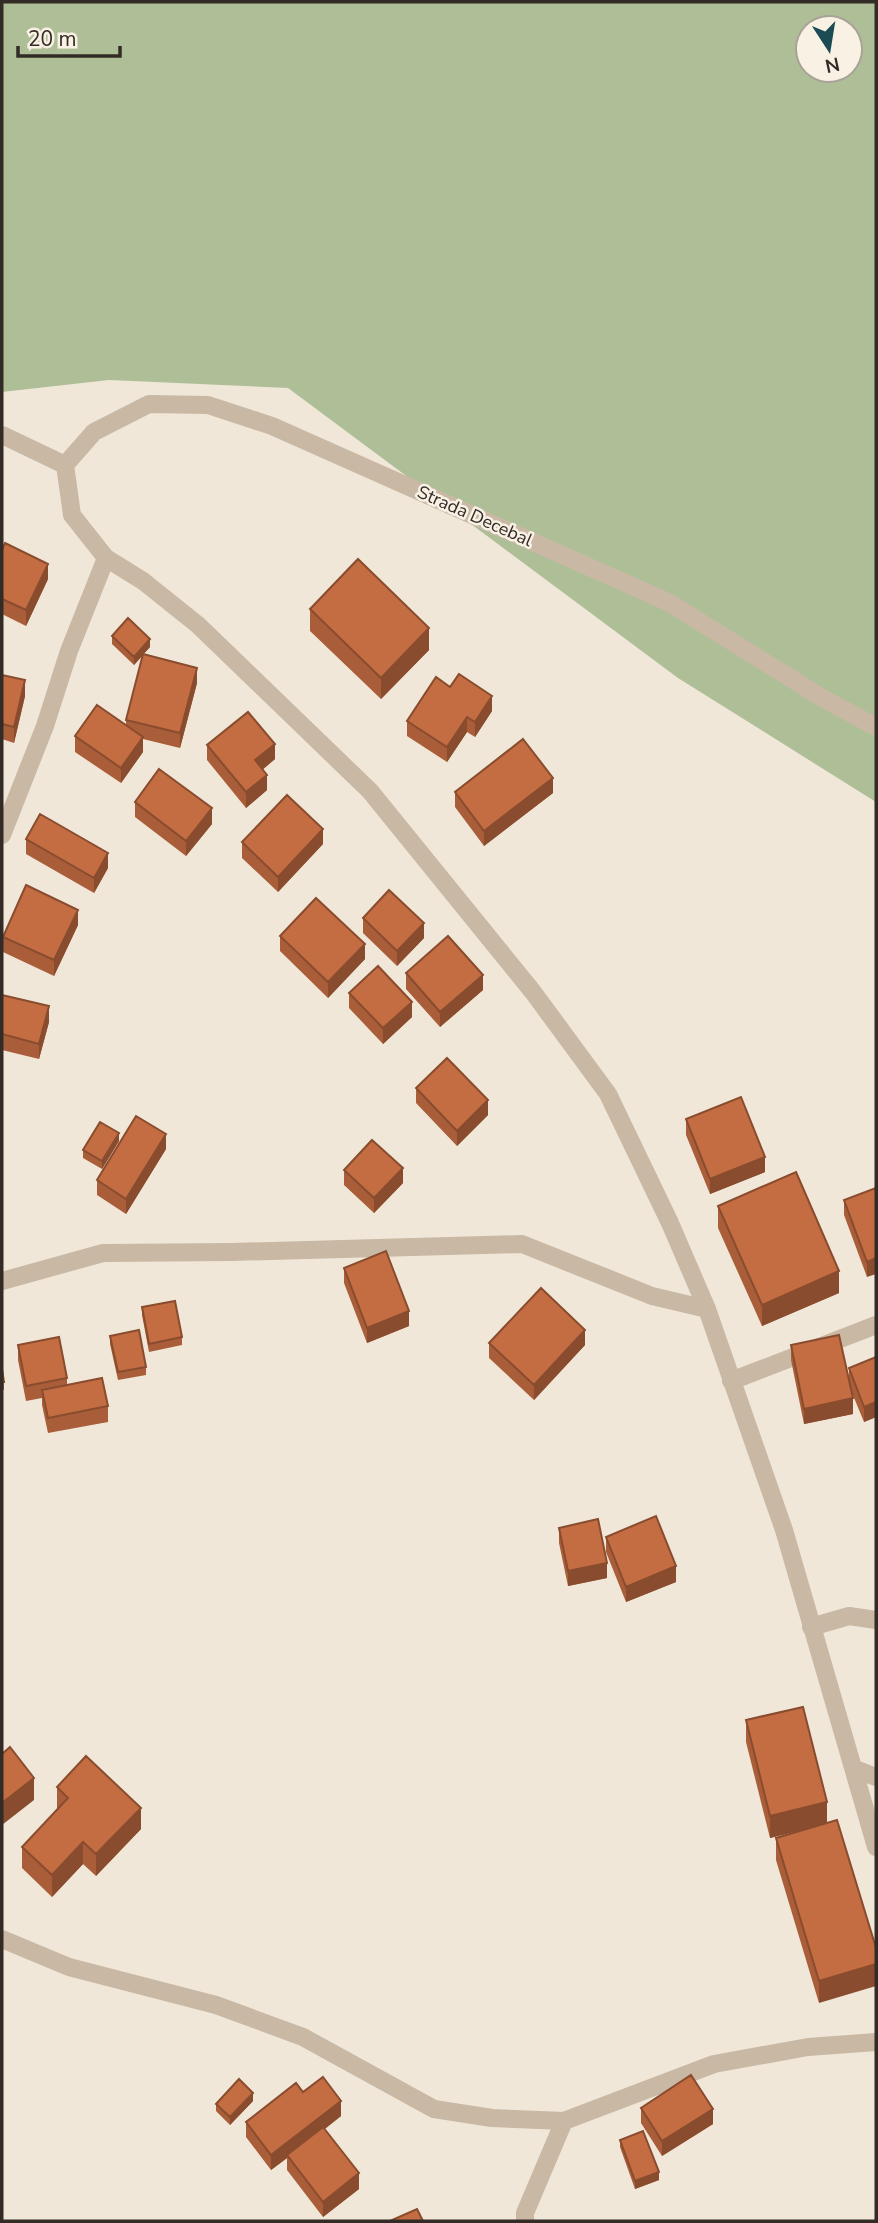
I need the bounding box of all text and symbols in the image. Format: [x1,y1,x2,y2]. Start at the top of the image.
scale bar [18,14,119,58]
north arrow [794,14,864,84]
text: 20 m [28,25,77,53]
text: N [823,50,842,79]
street label: Strada Decebal [414,480,537,552]

